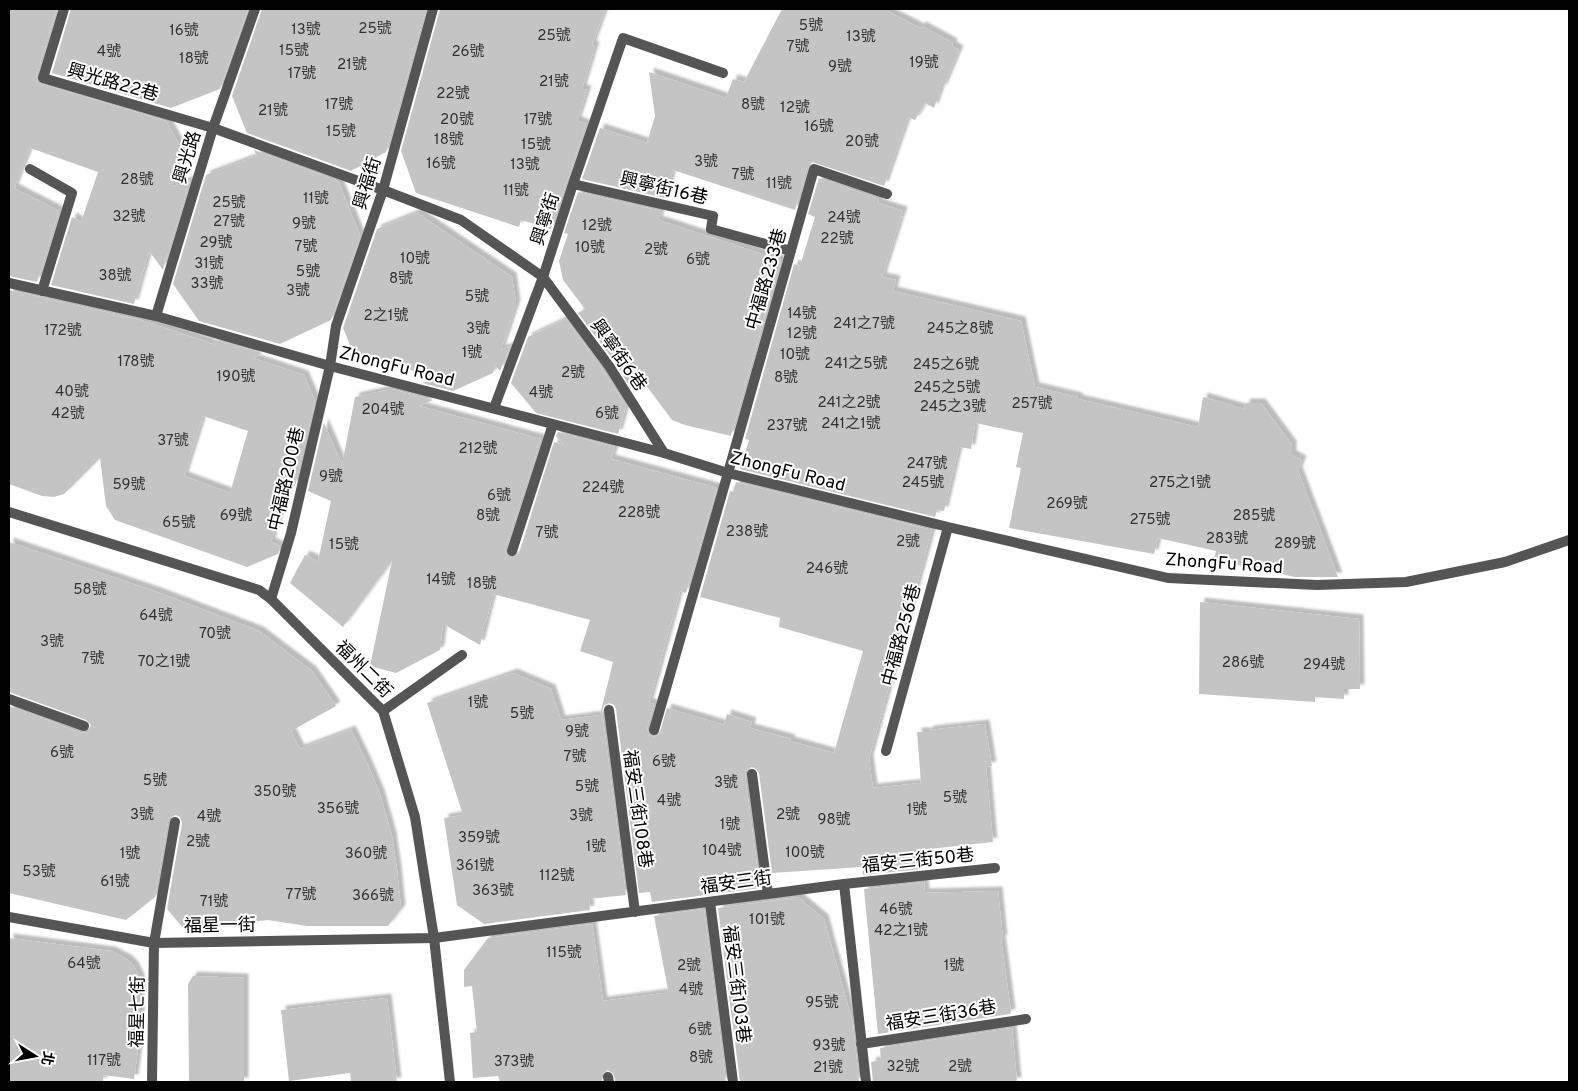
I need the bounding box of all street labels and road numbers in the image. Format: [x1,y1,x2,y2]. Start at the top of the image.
street label: 興光路22巷 [64,59,161,107]
street label: 興光路 [170,128,207,187]
street label: 興福街 [350,154,387,213]
street label: 興寧街16巷 [617,168,710,211]
street label: 興寧街 [527,190,566,249]
street label: 中福路233巷 [742,226,793,333]
street label: 興寧街6巷 [585,315,651,396]
street label: ZhongFu Road [337,342,457,393]
street label: 中福路200巷 [264,425,311,534]
street label: ZhongFu Road [728,447,848,498]
street label: ZhongFu Road [1164,549,1284,580]
street label: 中福路256巷 [878,582,927,689]
street label: 福州二街 [329,636,397,704]
street label: 福安三街108巷 [617,749,656,870]
street label: 福安三街50巷 [861,844,975,879]
street label: 福安三街 [699,867,773,900]
street label: 福星一街 [184,914,256,939]
street label: 福安三街103巷 [717,924,754,1045]
street label: 福星七街 [126,976,151,1048]
street label: 福安三街36巷 [884,996,998,1037]

